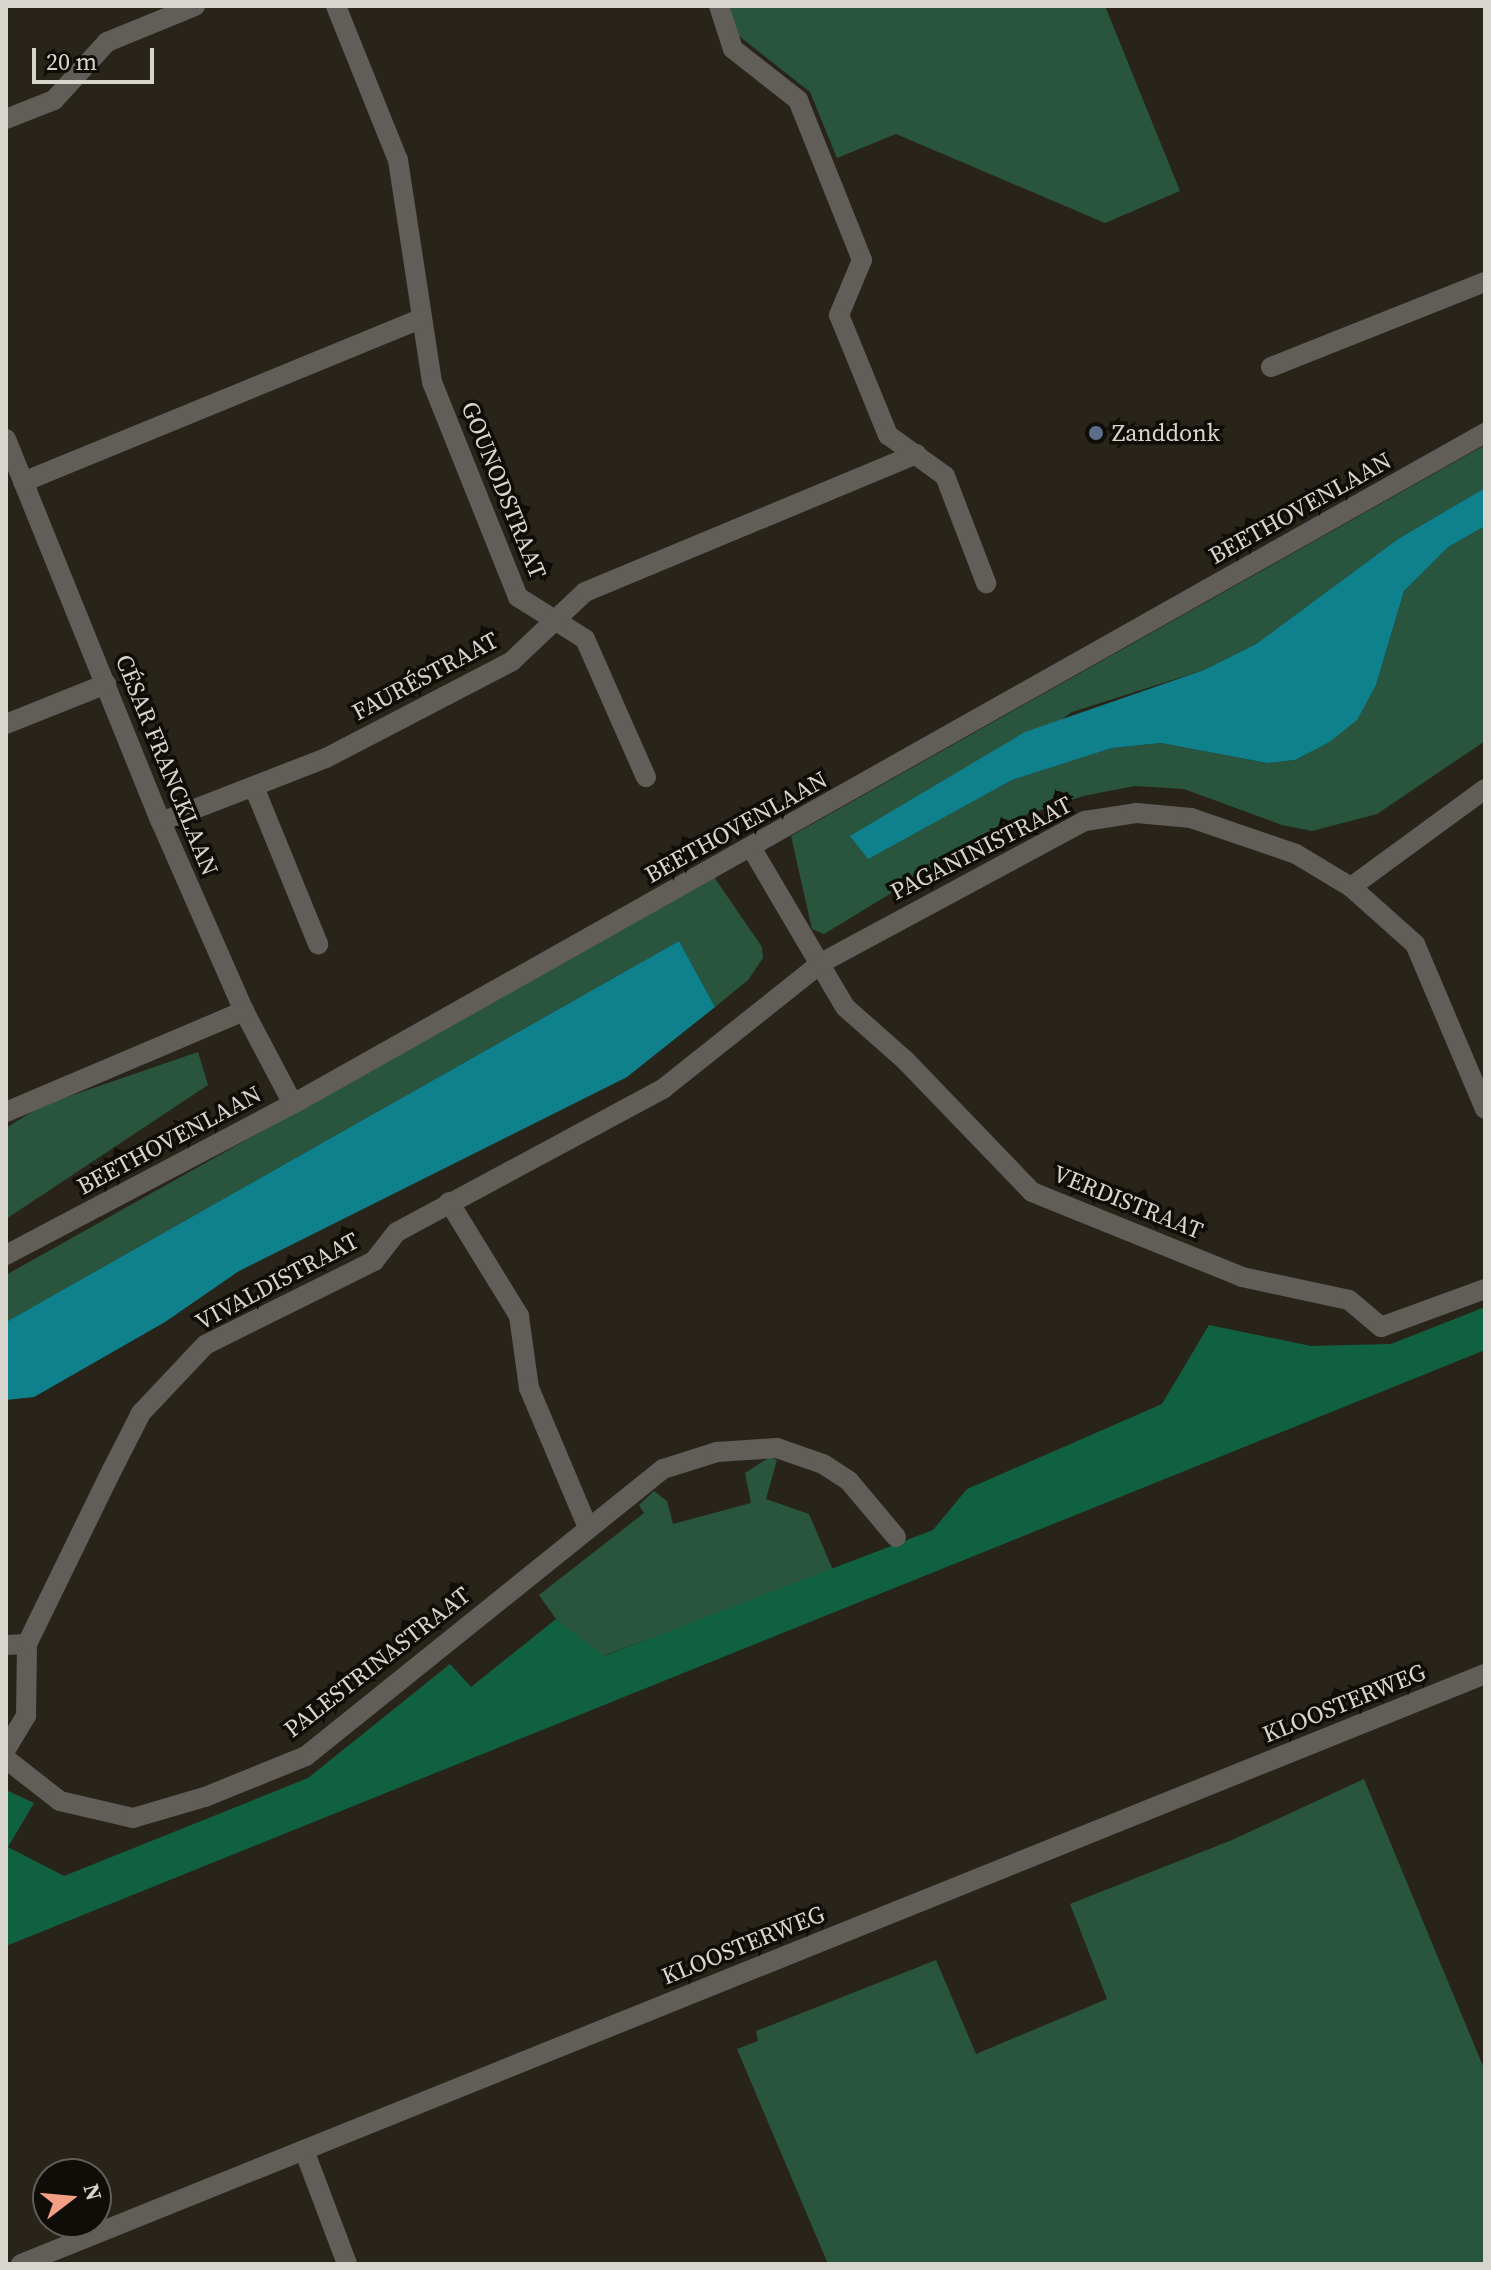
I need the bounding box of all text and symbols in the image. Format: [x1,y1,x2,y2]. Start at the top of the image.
scale bar [36,32,158,82]
text: 20 m [46,45,97,78]
street label: GOUNODSTRAAT [455,397,553,583]
place label: Zanddonk [1112,419,1220,447]
marker: Zanddonk [1087,424,1105,442]
street label: BEETHOVENLAAN [1204,446,1396,570]
street label: FAURÉSTRAAT [347,625,503,727]
street label: CÉSAR FRANCKLAAN [110,650,224,880]
street label: BEETHOVENLAAN [640,765,832,889]
street label: PAGANINISTRAAT [886,790,1076,906]
street label: BEETHOVENLAAN [72,1079,266,1201]
street label: VERDISTRAAT [1049,1159,1207,1245]
street label: VIVALDISTRAAT [190,1226,364,1336]
street label: PALESTRINASTRAAT [278,1581,476,1743]
street label: KLOOSTERWEG [1258,1657,1430,1749]
street label: KLOOSTERWEG [657,1899,829,1991]
north arrow [32,2158,112,2238]
text: N [77,2180,110,2204]

